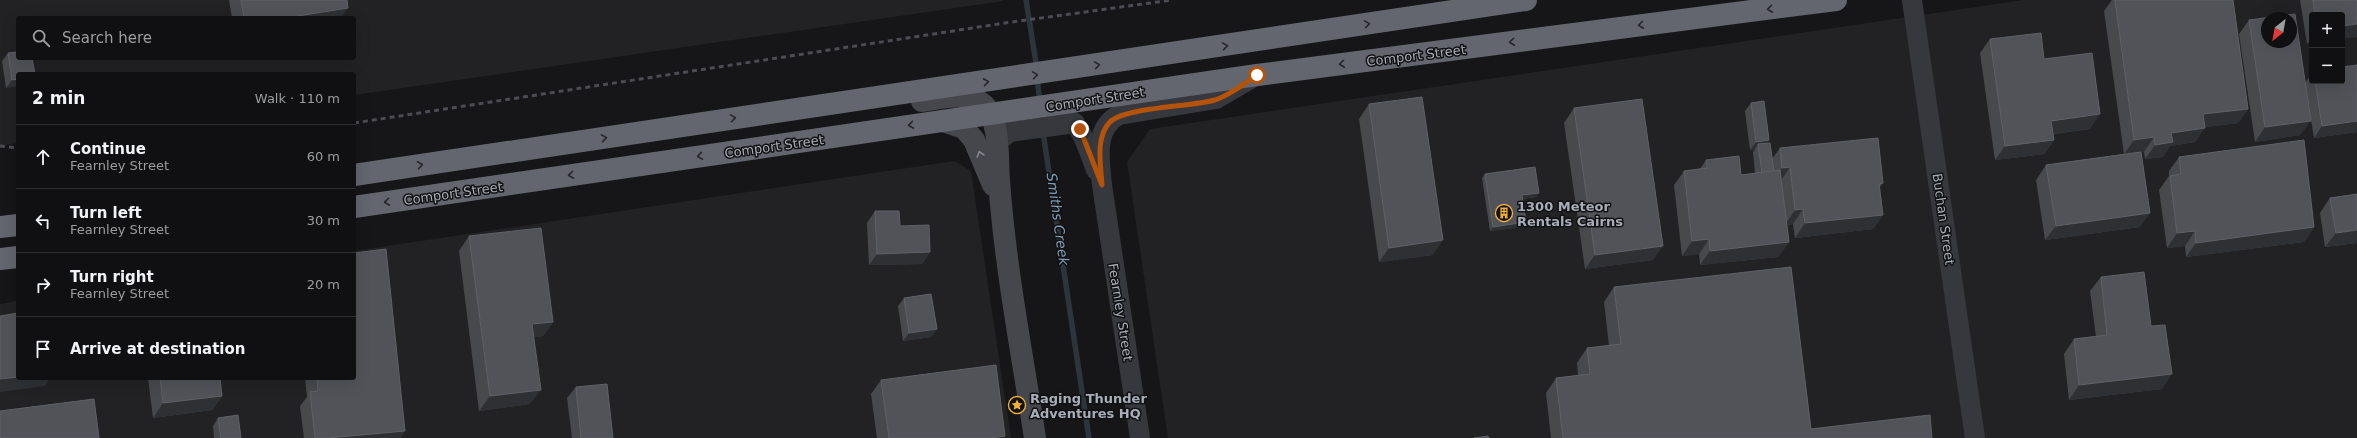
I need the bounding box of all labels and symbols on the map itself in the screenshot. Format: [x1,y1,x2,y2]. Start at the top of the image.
one-way arrow [1767,4,1773,13]
north arrow [2261,12,2297,48]
one-way arrow [1364,20,1371,29]
one-way arrow [1638,20,1644,29]
one-way arrow [1509,37,1515,46]
one-way arrow [1222,42,1228,51]
street label: Comport Street [1366,42,1467,69]
one-way arrow [1339,59,1345,68]
one-way arrow [1093,61,1100,70]
route start [1248,66,1266,84]
one-way arrow [1032,71,1038,80]
one-way arrow [983,77,989,86]
street label: Comport Street [1045,84,1146,115]
one-way arrow [730,114,736,122]
one-way arrow [908,120,914,129]
route end [1071,120,1089,138]
street label: Comport Street [724,132,825,161]
one-way arrow [601,134,607,143]
one-way arrow [697,151,703,160]
one-way arrow [977,151,985,158]
one-way arrow [417,161,423,170]
one-way arrow [568,170,574,179]
water label: Smiths Creek [1044,172,1073,267]
street label: Buchan Street [1930,172,1957,266]
street label: Comport Street [403,179,504,208]
one-way arrow [384,197,390,206]
place label: 1300 Meteor Rentals Cairns [1517,199,1623,229]
building icon: 1300 Meteor Rentals Cairns [1494,203,1514,223]
street label: Fearnley Street [1105,262,1136,362]
place label: Raging Thunder Adventures HQ [1030,391,1147,421]
place icon: Raging Thunder Adventures HQ [1007,395,1027,415]

